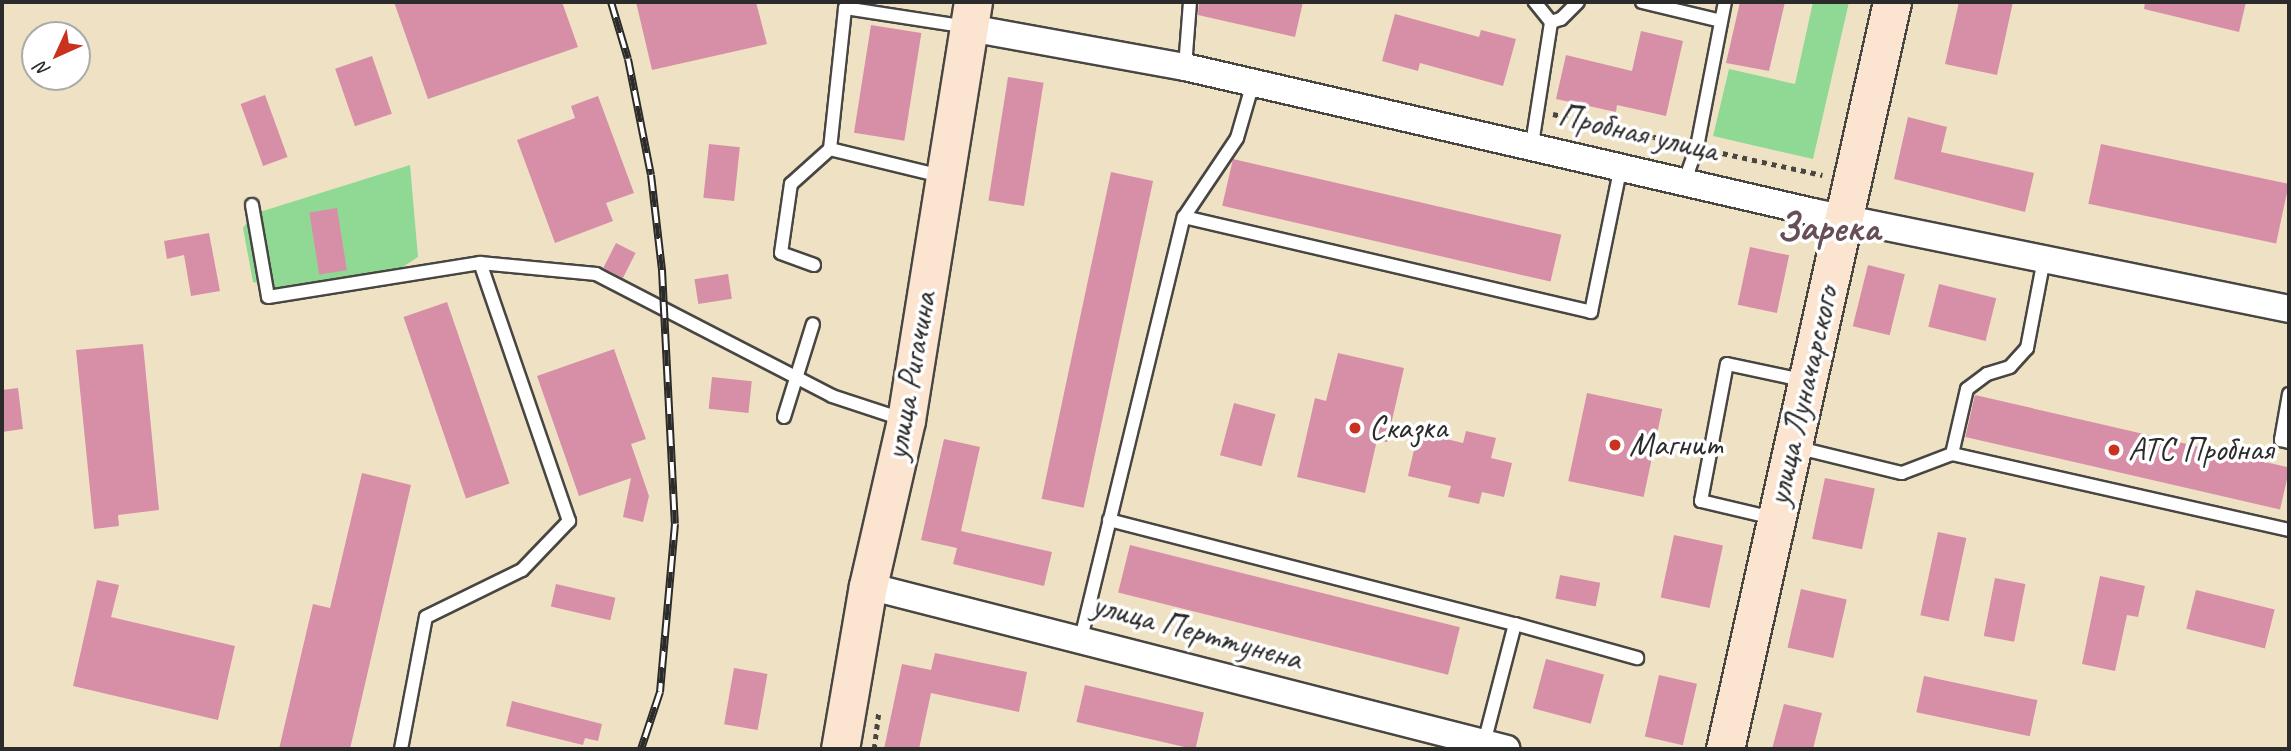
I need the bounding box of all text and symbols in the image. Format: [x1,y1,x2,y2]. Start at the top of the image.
north arrow [21,21,91,91]
text: N [30,57,55,82]
street label: Пробная улица [1554,95,1722,171]
district label: Зарека [1776,203,1880,251]
street label: улица Луначарского [1759,283,1847,509]
street label: улица Ригачина [877,288,945,464]
place label: Сказка [1369,408,1447,448]
marker: Сказка [1347,420,1363,436]
place label: Магнит [1629,425,1723,465]
place label: АТС Пробная [2128,430,2273,470]
marker: Магнит [1607,437,1623,453]
marker: АТС Пробная [2106,442,2122,458]
street label: улица Перттунена [1087,585,1307,679]

